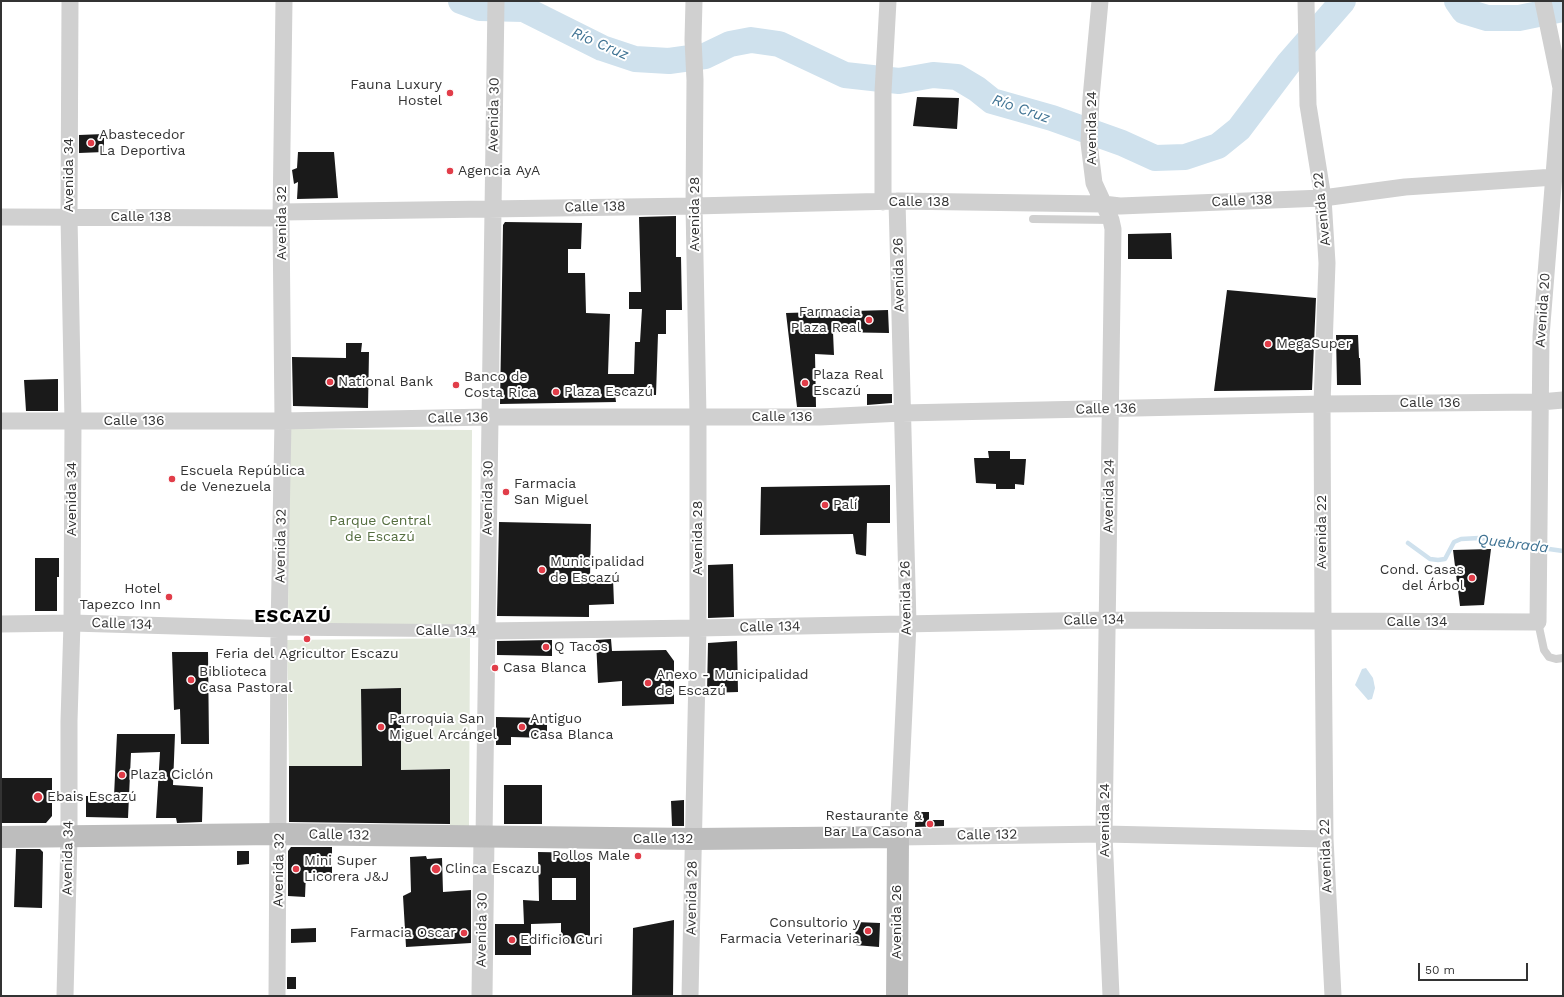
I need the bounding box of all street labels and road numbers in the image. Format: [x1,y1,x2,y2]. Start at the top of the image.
street label: Avenida 30 [485,77,503,153]
street label: Avenida 24 [1084,91,1100,165]
street label: Avenida 34 [61,138,77,212]
street label: Avenida 22 [1310,171,1334,247]
street label: Avenida 28 [687,177,703,251]
street label: Avenida 32 [274,186,290,260]
street label: Calle 138 [1211,192,1273,210]
street label: Calle 138 [888,194,950,210]
street label: Calle 138 [564,198,626,216]
street label: Calle 138 [110,209,172,225]
street label: Avenida 26 [890,238,908,312]
street label: Avenida 20 [1532,272,1554,348]
street label: Calle 136 [1399,395,1461,411]
street label: Calle 136 [1075,400,1137,418]
street label: Calle 136 [427,409,489,427]
street label: Calle 136 [751,409,813,425]
street label: Calle 136 [103,413,165,429]
street label: Avenida 24 [1100,459,1118,533]
street label: Avenida 30 [479,460,497,536]
street label: Avenida 34 [64,462,80,536]
street label: Avenida 22 [1314,495,1330,569]
street label: Avenida 28 [690,501,706,575]
street label: Avenida 32 [272,509,290,583]
street label: Avenida 26 [897,561,915,635]
street label: Calle 134 [1063,611,1125,629]
street label: Calle 134 [1386,614,1448,630]
street label: Calle 134 [91,615,153,633]
street label: Calle 134 [739,618,801,636]
street label: Calle 134 [415,623,477,639]
street label: Avenida 24 [1097,783,1113,857]
street label: Avenida 22 [1316,819,1336,893]
street label: Avenida 34 [59,821,77,895]
street label: Calle 132 [308,826,370,844]
street label: Calle 132 [956,826,1018,844]
street label: Calle 132 [633,831,693,847]
street label: Avenida 32 [270,833,288,907]
street label: Avenida 28 [683,860,701,936]
street label: Avenida 26 [889,885,905,959]
street label: Avenida 30 [473,892,491,968]

